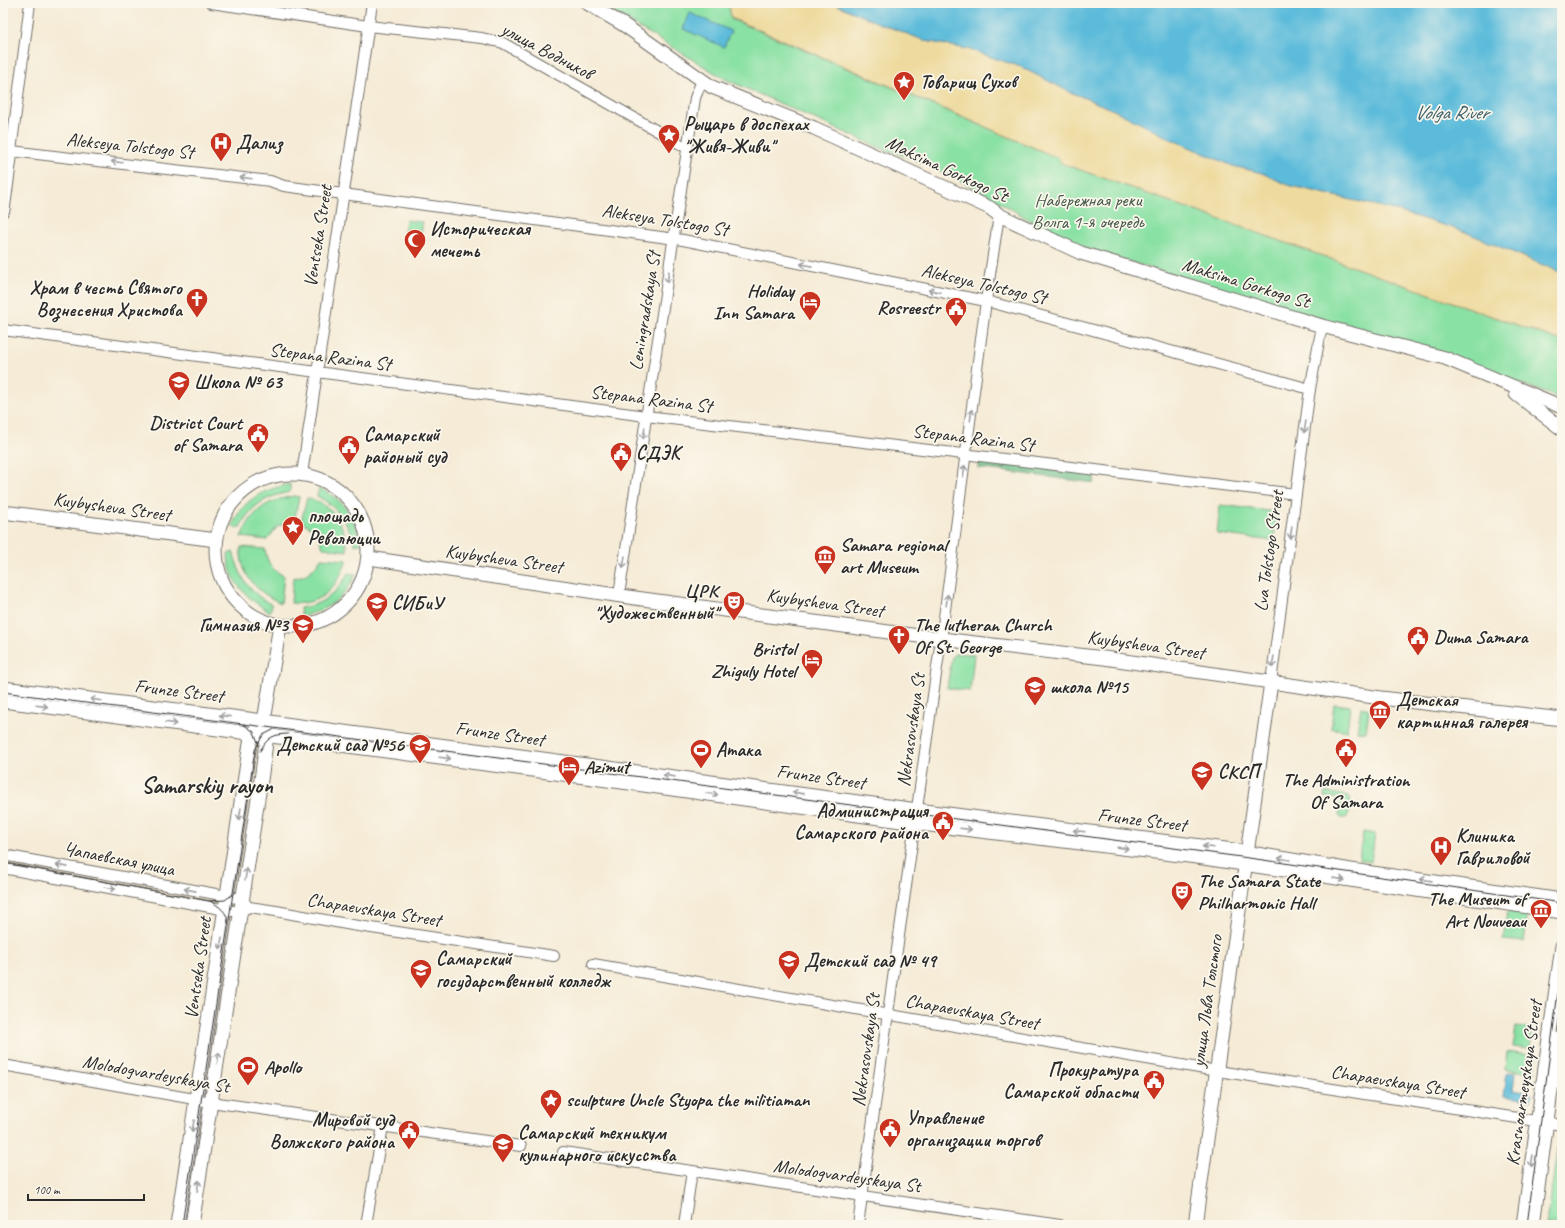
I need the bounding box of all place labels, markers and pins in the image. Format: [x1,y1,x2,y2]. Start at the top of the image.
place icon: Товарищ Сухов [891,69,917,102]
place label: Товарищ Сухов [920,70,1020,94]
place label: Рыцарь в доспехах "Живя-Живи" [684,112,811,158]
place icon: Рыцарь в доспехах "Живя-Живи" [656,122,682,155]
hospital icon: Дализ [208,130,234,163]
place label: Дализ [236,131,284,155]
place label: Историческая мечеть [430,217,531,263]
mosque icon: Историческая мечеть [402,227,428,260]
place label: Храм в честь Святого Вознесения Христова [30,276,184,323]
place label: Holiday Inn Samara [713,279,797,325]
church icon: Храм в честь Святого Вознесения Христова [184,286,210,319]
hotel icon: Holiday Inn Samara [797,289,823,322]
public building icon: Rosreestr [943,295,969,328]
place label: Rosreestr [877,296,942,320]
school or university icon: Школа № 63 [166,369,192,402]
place label: Школа № 63 [194,370,284,394]
place label: District Court of Samara [149,411,244,457]
public building icon: District Court of Samara [245,421,271,454]
place label: Самарский районый суд [364,423,448,469]
public building icon: Самарский районый суд [336,433,362,466]
public building icon: СДЭК [608,440,634,473]
place label: СДЭК [636,441,684,465]
place label: площадь Революции [308,504,382,550]
place icon: площадь Революции [280,514,306,547]
place label: Samara regional art Museum [840,533,951,579]
museum icon: Samara regional art Museum [812,543,838,576]
place label: ЦРК "Художественный" [595,579,722,625]
theatre icon: ЦРК "Художественный" [721,589,747,622]
school or university icon: СИБиУ [364,590,390,623]
place label: СИБиУ [392,591,447,615]
school or university icon: Гимназия №3 [290,612,316,645]
place label: Гимназия №3 [199,613,290,637]
place label: The lutheran Church Of St. George [914,613,1053,659]
church icon: The lutheran Church Of St. George [886,623,912,656]
public building icon: Duma Samara [1405,624,1431,657]
place label: Duma Samara [1434,625,1529,649]
place label: Bristol Zhiguly Hotel [711,637,800,683]
hotel icon: Bristol Zhiguly Hotel [799,647,825,680]
school or university icon: школа №15 [1022,674,1048,707]
place label: школа №15 [1050,675,1130,699]
place label: Детская картинная галерея [1396,688,1529,734]
museum icon: Детская картинная галерея [1367,698,1393,731]
school or university icon: Детский сад №56 [407,732,433,765]
place label: Детский сад №56 [276,733,406,757]
public building icon: The Administration Of Samara [1333,736,1359,769]
sports icon: Атака [688,737,714,770]
place label: Атака [716,738,763,762]
hotel icon: Azimut [556,754,582,787]
place label: Azimut [584,755,632,779]
school or university icon: СКСП [1189,759,1215,792]
place label: СКСП [1218,760,1263,784]
place label: The Administration Of Samara [1282,768,1411,814]
place label: Администрация Самарского района [794,799,930,845]
public building icon: Администрация Самарского района [930,809,956,842]
place label: Клиника Гавриловой [1456,824,1532,870]
hospital icon: Клиника Гавриловой [1428,834,1454,867]
place label: The Samara State Philharmonic Hall [1198,869,1322,915]
theatre icon: The Samara State Philharmonic Hall [1169,879,1195,912]
place label: The Museum of Art Nouveau [1428,887,1530,933]
museum icon: The Museum of Art Nouveau [1528,897,1554,930]
place label: Самарский государственный колледж [436,947,613,993]
school or university icon: Детский сад № 49 [776,948,802,981]
place label: Детский сад № 49 [804,949,939,973]
school or university icon: Самарский государственный колледж [408,957,434,990]
sports icon: Apollo [235,1054,261,1087]
place label: Apollo [264,1055,304,1079]
place label: Прокуратура Самарской области [1003,1058,1140,1104]
public building icon: Прокуратура Самарской области [1141,1068,1167,1101]
place icon: sculpture Uncle Styopa the militiaman [538,1087,564,1120]
place label: sculpture Uncle Styopa the militiaman [566,1088,811,1112]
place label: Управление организации торгов [906,1106,1044,1153]
place label: Мировой суд Волжского района [270,1108,396,1154]
public building icon: Управление организации торгов [877,1116,903,1149]
public building icon: Мировой суд Волжского района [396,1118,422,1151]
place label: Самарский техникум кулинарного искусства [518,1121,677,1167]
school or university icon: Самарский техникум кулинарного искусства [490,1131,516,1164]

